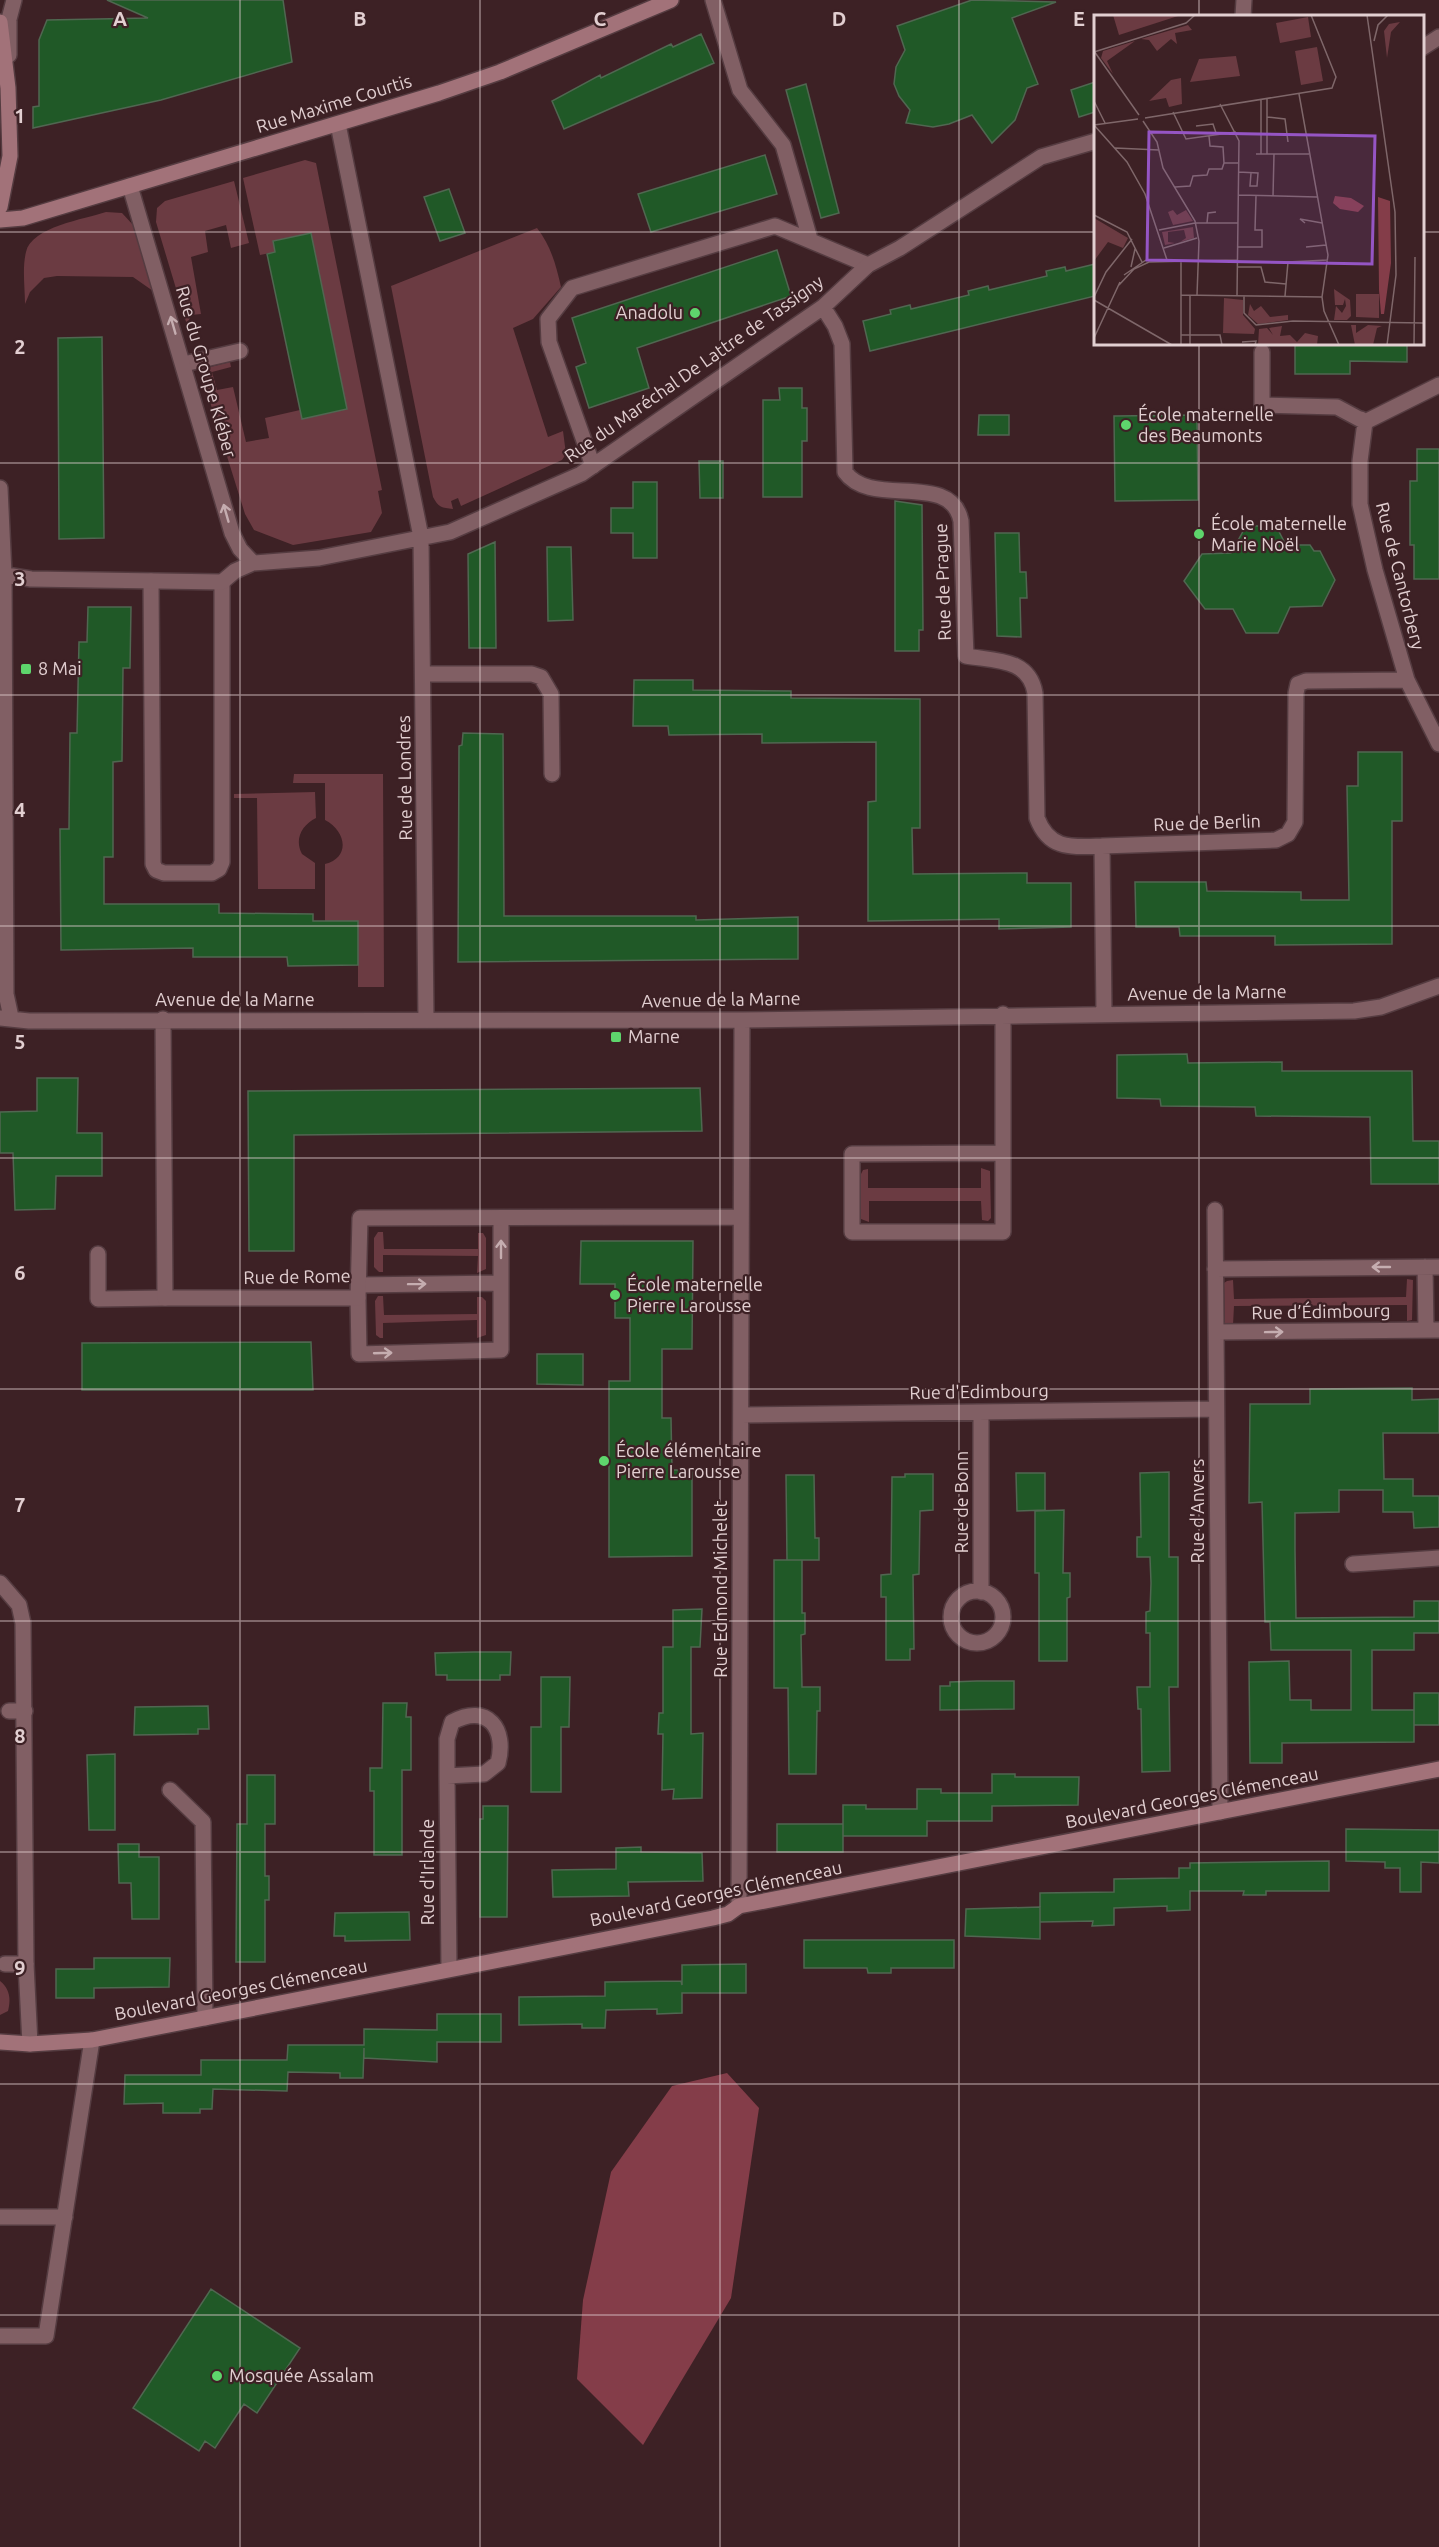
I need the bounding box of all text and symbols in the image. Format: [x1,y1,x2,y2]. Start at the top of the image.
text: A [113,7,127,30]
text: B [353,7,367,30]
text: C [594,7,607,30]
text: D [832,7,846,30]
text: E [1073,7,1085,30]
inset map [1094,15,1424,345]
street label: Rue Maxime Courtis [254,70,414,136]
text: 1 [14,104,26,127]
street label: Rue du Maréchal De Lattre de Tassigny [560,271,827,466]
street label: Rue du Groupe Kléber [173,284,241,460]
place label: Anadolu [616,302,683,322]
marker: Anadolu [688,306,702,320]
one-way arrow [166,316,178,335]
text: 2 [14,335,26,358]
place label: École maternelle des Beaumonts [1138,403,1274,445]
marker: École maternelle des Beaumonts [1119,418,1133,432]
street label: Rue de Cantorbery [1373,500,1429,652]
one-way arrow [220,503,231,522]
place label: École maternelle Marie Noël [1211,512,1347,554]
street label: Rue de Prague [930,523,954,641]
marker: École maternelle Marie Noël [1192,527,1206,541]
text: 3 [14,567,26,590]
place label: 8 Mai [38,658,82,678]
marker: 8 Mai [19,662,33,676]
street label: Rue de Londres [393,715,415,841]
text: 4 [14,798,26,821]
street label: Rue de Berlin [1153,810,1261,834]
street label: Avenue de la Marne [1127,981,1287,1003]
street label: Avenue de la Marne [641,988,801,1010]
street label: Avenue de la Marne [155,989,315,1009]
place label: Marne [628,1026,680,1046]
text: 5 [14,1030,26,1053]
marker: Marne [609,1030,623,1044]
one-way arrow [495,1240,507,1260]
text: 6 [14,1261,26,1284]
one-way arrow [1371,1261,1391,1273]
street label: Rue de Rome [243,1265,351,1287]
place label: École maternelle Pierre Larousse [627,1273,763,1315]
one-way arrow [407,1278,427,1290]
marker: École maternelle Pierre Larousse [608,1288,622,1302]
street label: Rue d’Édimbourg [1251,1299,1391,1322]
one-way arrow [1264,1326,1284,1338]
one-way arrow [372,1347,392,1359]
street label: Rue d'Edimbourg [909,1380,1049,1402]
place label: École élémentaire Pierre Larousse [616,1439,761,1481]
street label: Rue de Bonn [951,1451,971,1553]
marker: École élémentaire Pierre Larousse [597,1454,611,1468]
street label: Rue d'Anvers [1187,1459,1207,1563]
text: 7 [14,1493,26,1516]
street label: Rue Edmond Michelet [710,1500,730,1678]
text: 8 [14,1724,26,1747]
street label: Boulevard Georges Clémenceau [1064,1763,1320,1831]
street label: Rue d'Irlande [417,1819,437,1925]
street label: Boulevard Georges Clémenceau [588,1857,844,1930]
street label: Boulevard Georges Clémenceau [113,1955,369,2023]
text: 9 [14,1956,26,1979]
place label: Mosquée Assalam [229,2365,374,2385]
marker: Mosquée Assalam [210,2369,224,2383]

